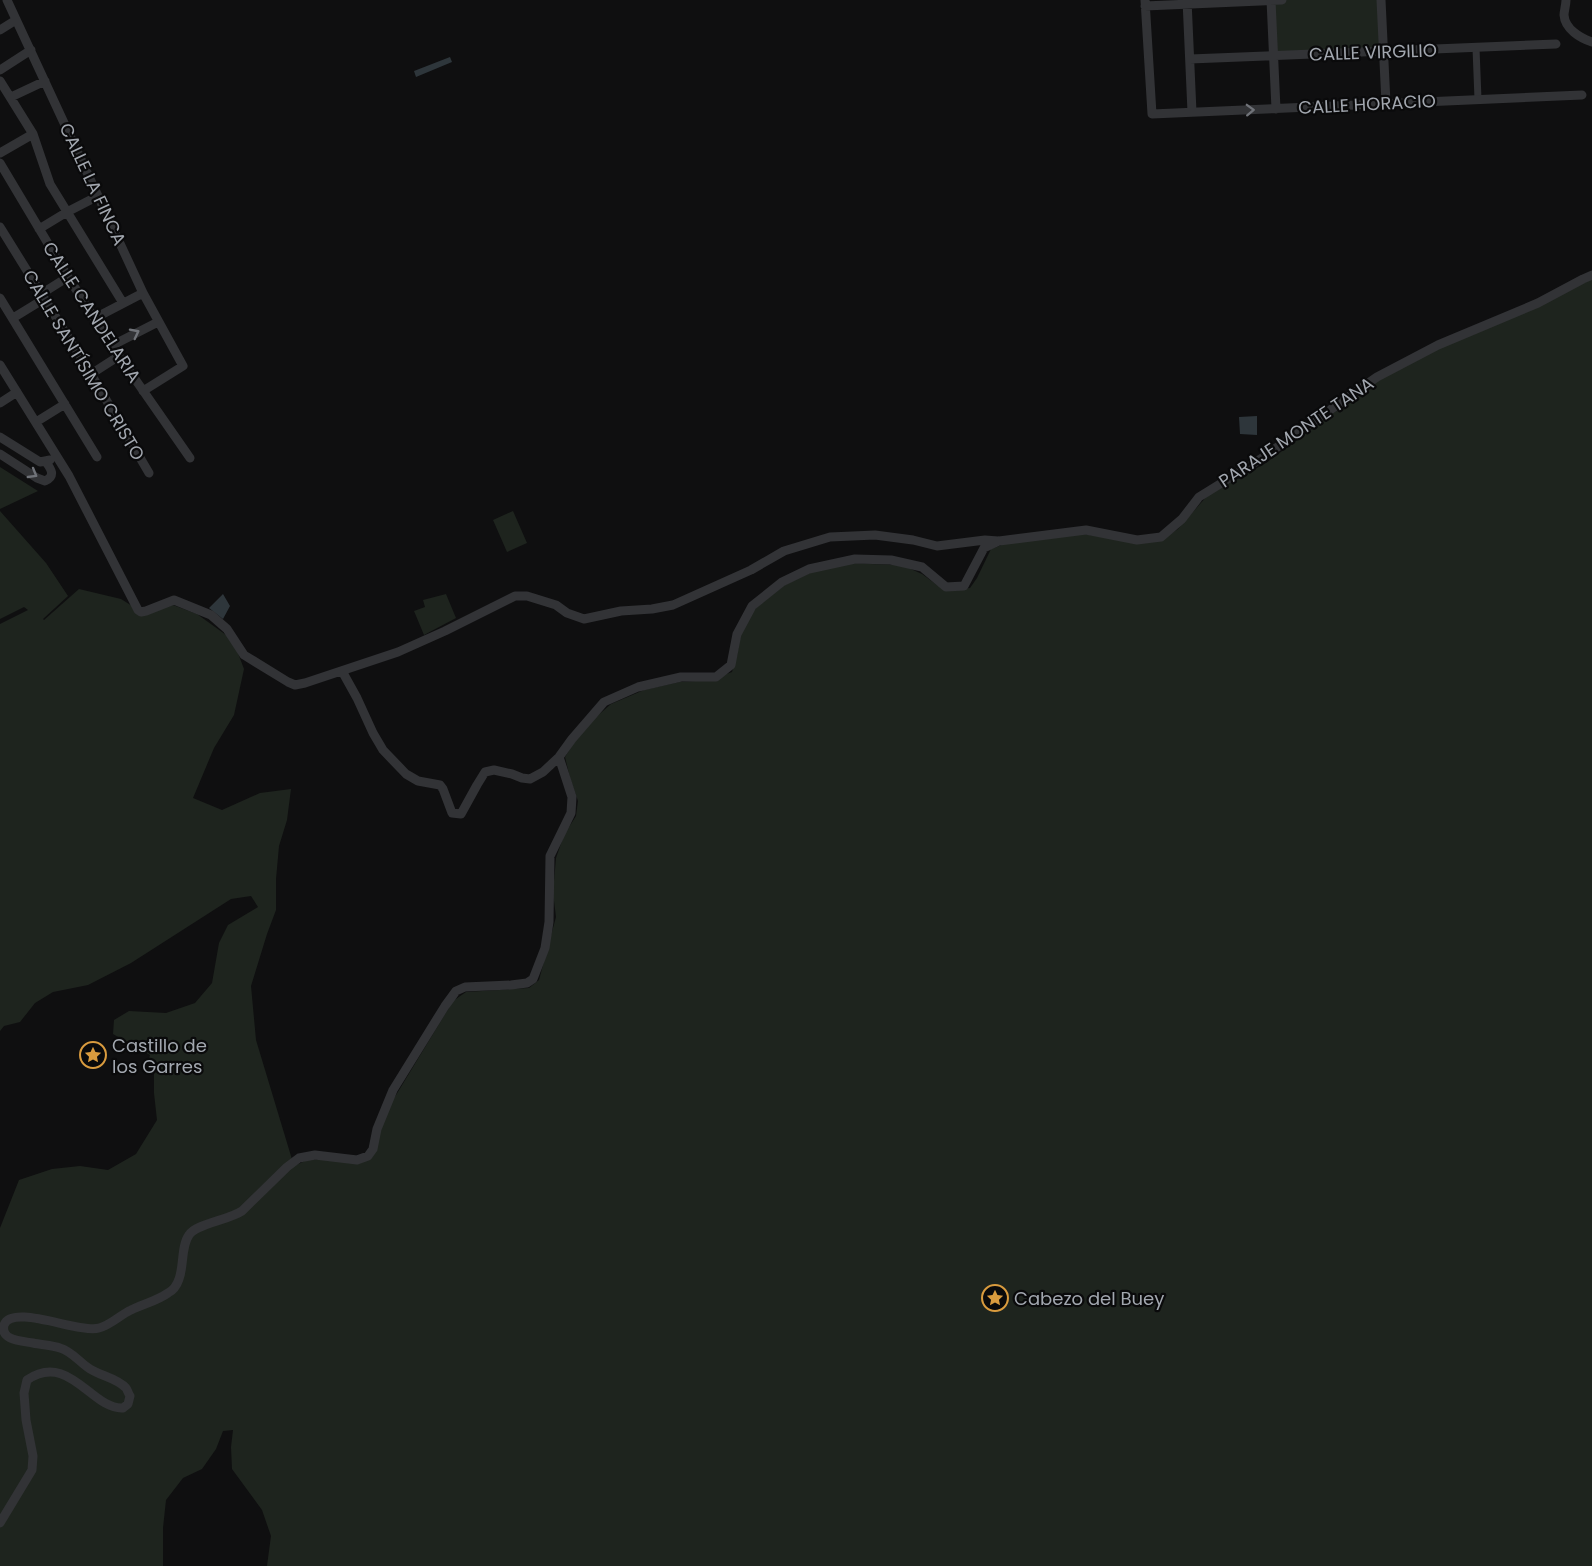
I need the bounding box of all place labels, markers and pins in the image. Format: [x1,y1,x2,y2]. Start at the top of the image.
place label: Castillo de los Garres [112,1033,207,1079]
place icon: Castillo de los Garres [78,1040,108,1070]
place icon: Cabezo del Buey [980,1283,1010,1313]
place label: Cabezo del Buey [1014,1286,1164,1311]

